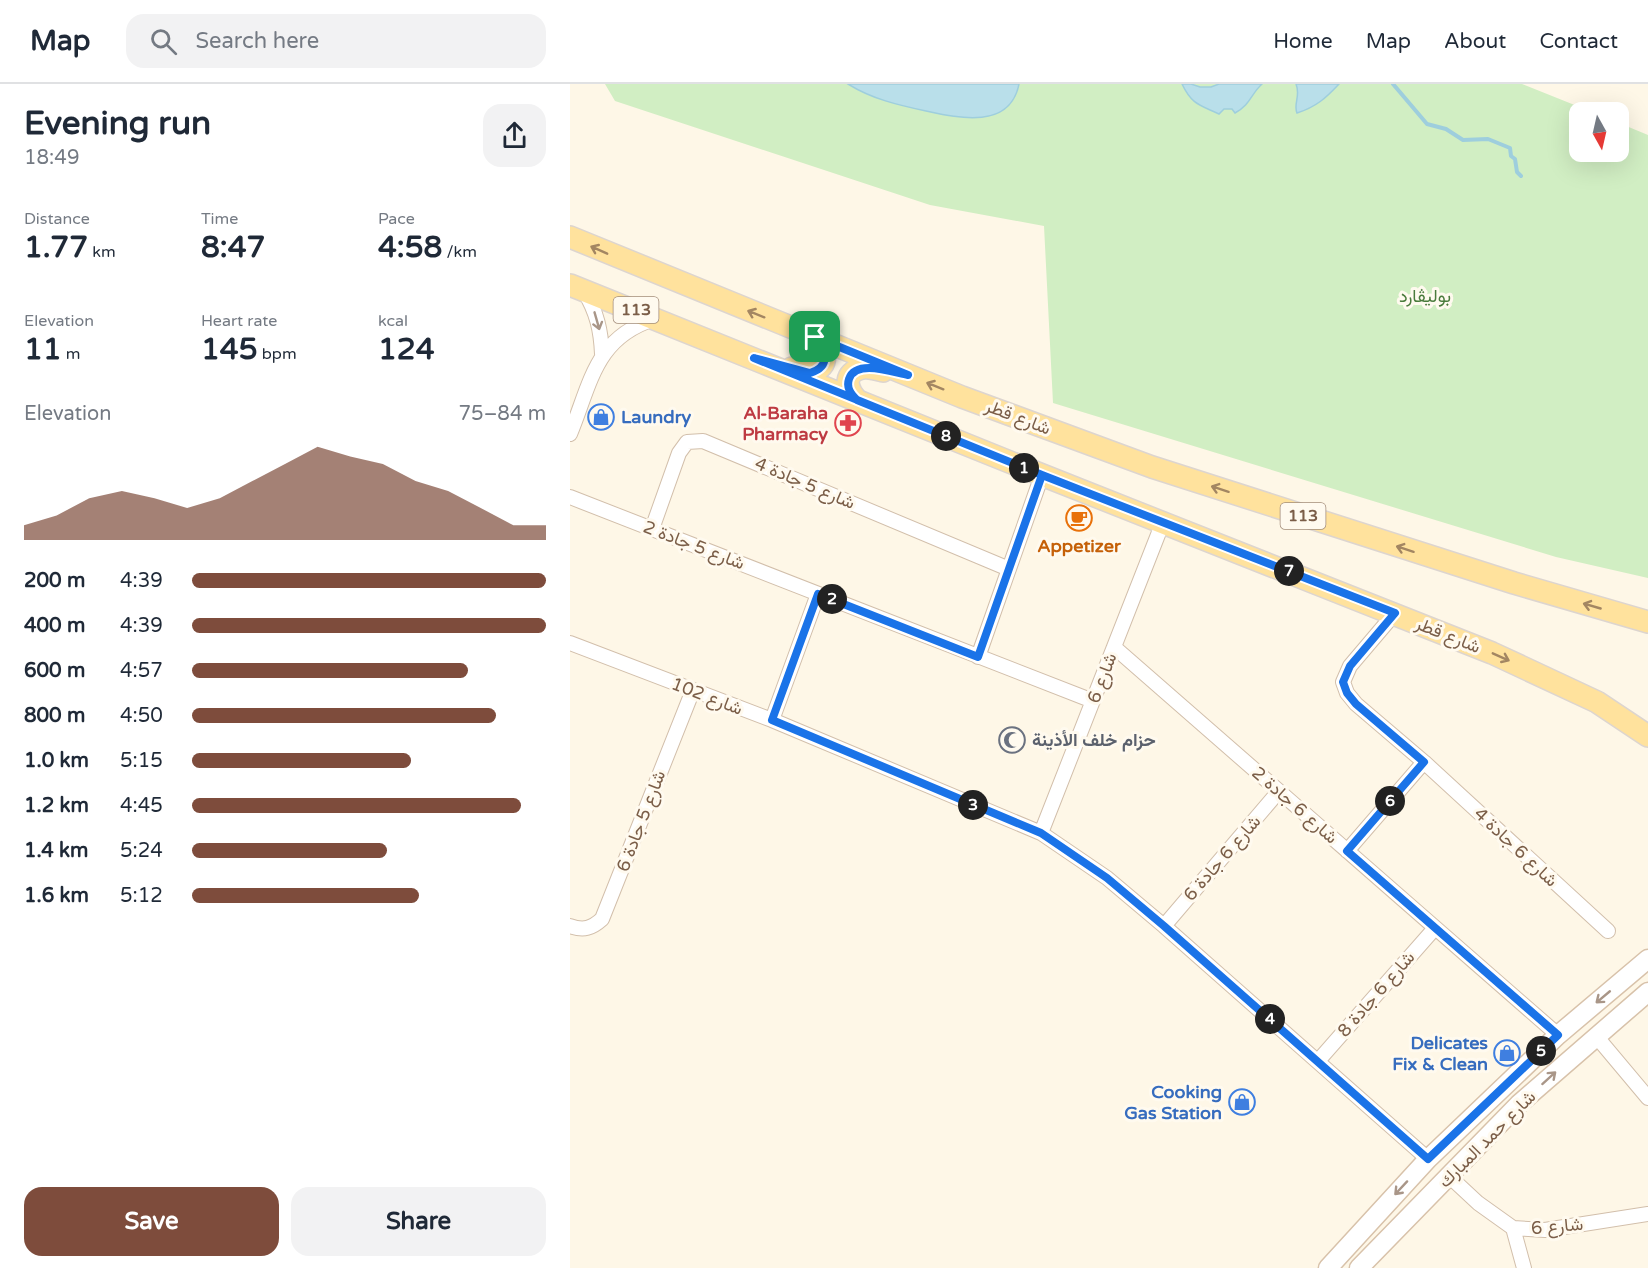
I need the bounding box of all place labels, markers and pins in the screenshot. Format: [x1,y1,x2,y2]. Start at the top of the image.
pin [789,311,840,362]
shop icon: Laundry [586,402,616,432]
place label: Al-Baraha Pharmacy [742,402,828,445]
place label: Laundry [621,406,692,428]
pharmacy icon: Al-Baraha Pharmacy [833,408,863,438]
pin: 8 [931,421,961,451]
pin: 1 [1009,453,1039,483]
cafe icon: Appetizer [1064,503,1094,533]
place label: Appetizer [1037,535,1122,557]
pin: 7 [1274,556,1304,586]
pin: 2 [817,584,847,614]
mosque icon: حزام خلف الأذينة [997,725,1027,755]
place label: حزام خلف الأذينة [1032,729,1156,752]
pin: 6 [1375,786,1405,816]
pin: 3 [958,790,988,820]
pin: 4 [1255,1004,1285,1034]
place label: Delicates Fix & Clean [1392,1032,1488,1075]
pin: 5 [1526,1036,1556,1066]
shop icon: Delicates Fix & Clean [1492,1038,1522,1068]
place label: Cooking Gas Station [1124,1081,1222,1124]
shop icon: Cooking Gas Station [1227,1087,1257,1117]

